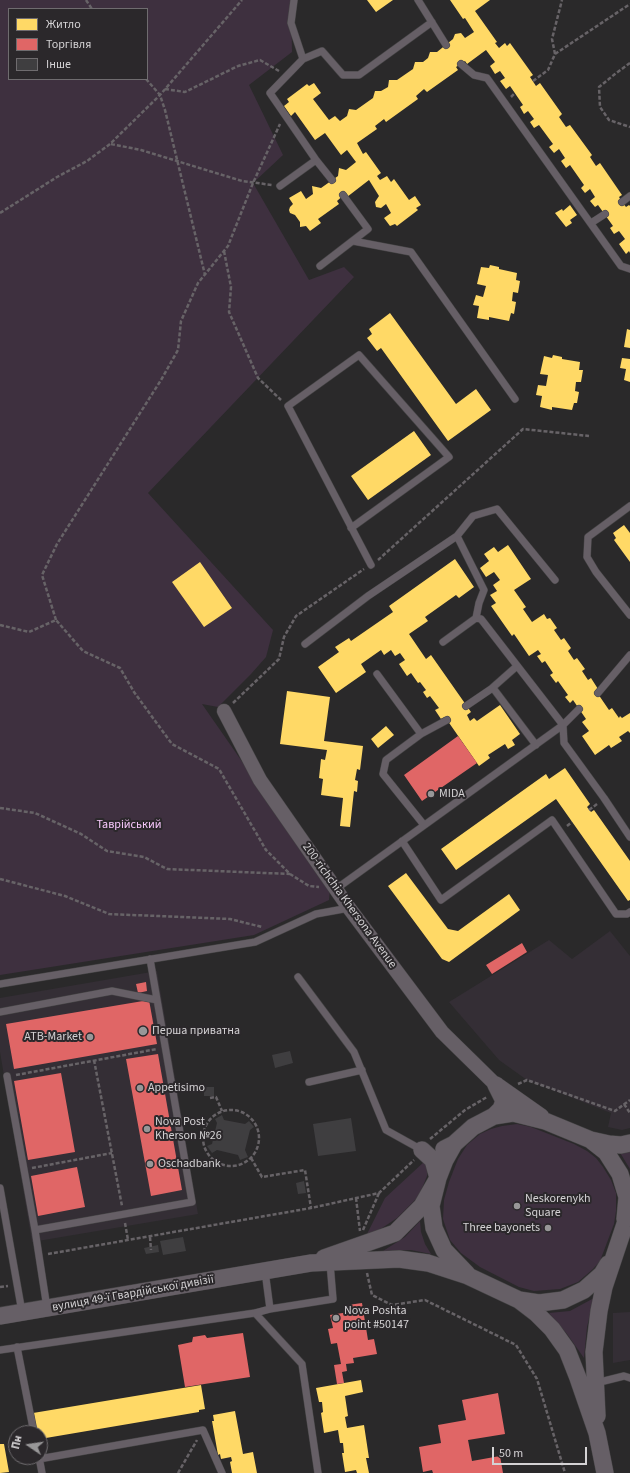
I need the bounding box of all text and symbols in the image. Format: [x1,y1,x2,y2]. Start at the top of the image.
legend [8,8,148,80]
text: Житло [46,16,81,33]
text: Торгівля [46,36,91,53]
text: Інше [46,56,71,73]
place label: MIDA [439,787,465,801]
marker: MIDA [426,789,436,799]
park label: Таврійський [97,818,161,832]
street label: 200-richchia Khersona Avenue [299,841,399,971]
place label: Перша приватна [152,1024,240,1038]
marker: Перша приватна [137,1025,149,1037]
place label: ATB-Market [24,1030,82,1044]
marker: ATB-Market [85,1032,95,1042]
place label: Appetisimo [148,1081,205,1095]
marker: Appetisimo [135,1083,145,1093]
place label: Nova Post Kherson №26 [155,1115,222,1143]
marker: Nova Post Kherson №26 [142,1124,152,1134]
place label: Oschadbank [158,1157,221,1171]
marker: Oschadbank [145,1159,155,1169]
place label: Neskorenykh Square [525,1192,591,1220]
marker: Neskorenykh Square [512,1201,522,1211]
place label: Three bayonets [463,1221,540,1235]
marker: Three bayonets [543,1223,553,1233]
street label: вулиця 49-ї Гвардійської дивізії [51,1273,215,1315]
place label: Nova Poshta point #50147 [344,1304,409,1332]
marker: Nova Poshta point #50147 [331,1313,341,1323]
north arrow [8,1425,48,1465]
text: Пн [8,1434,26,1451]
scale bar [494,1439,589,1465]
text: 50 m [499,1445,523,1462]

